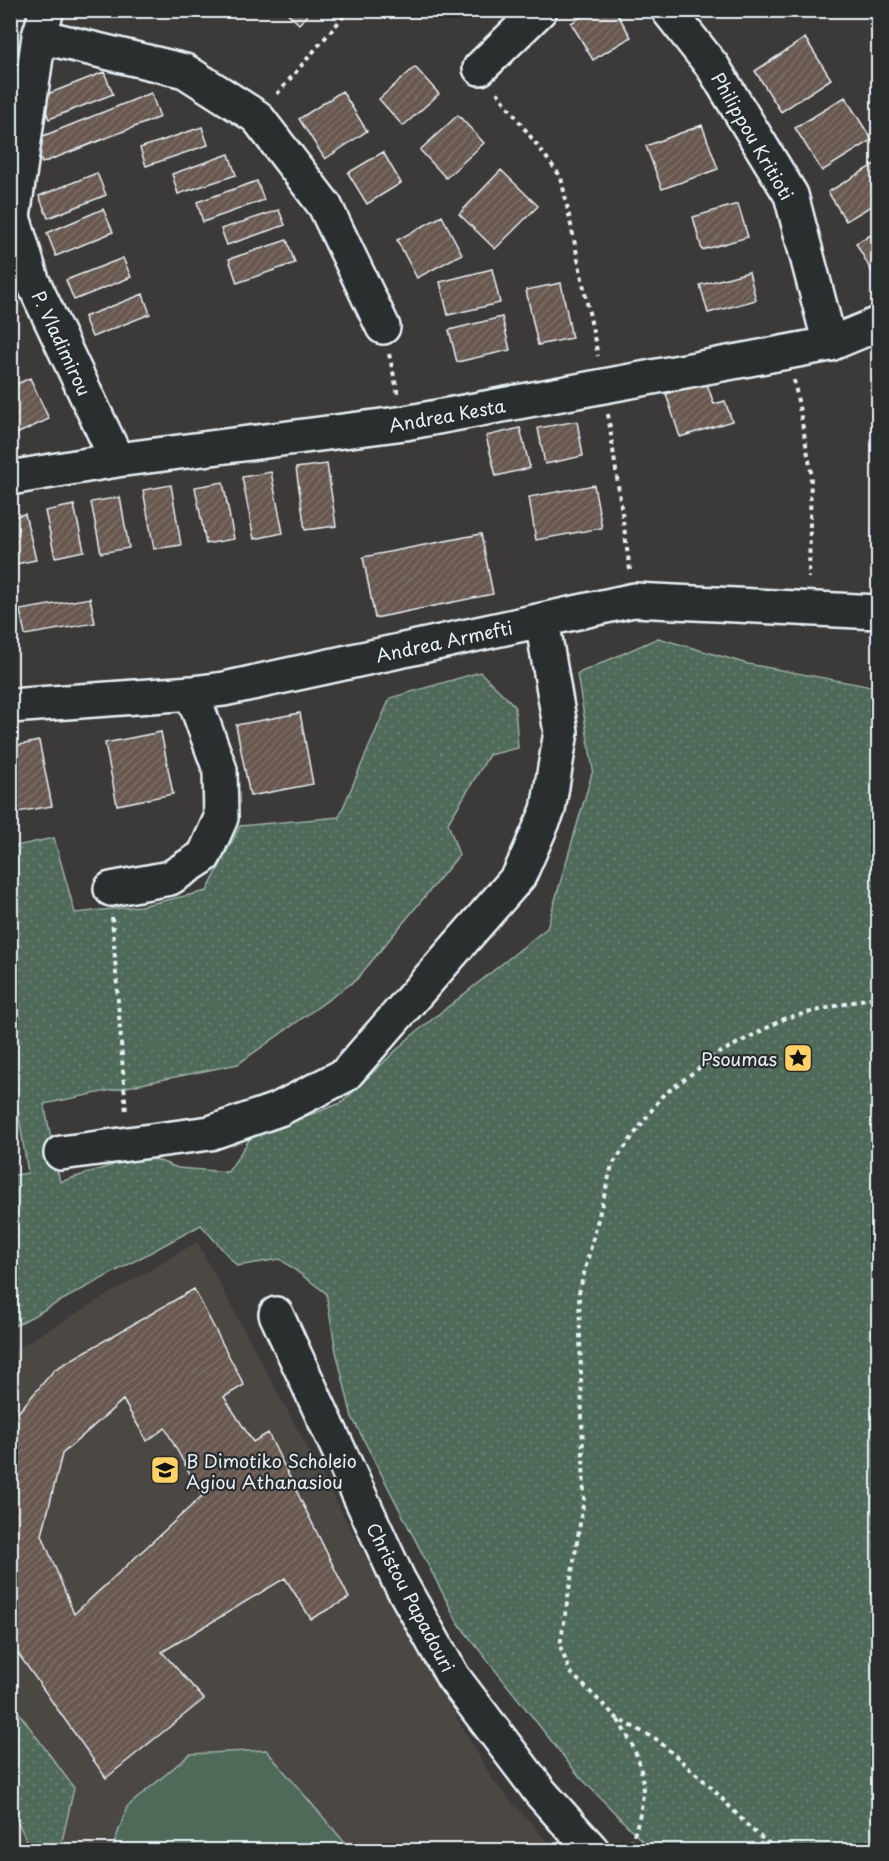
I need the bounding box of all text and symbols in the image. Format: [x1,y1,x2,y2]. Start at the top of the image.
street label: Philippou Kritioti [705,67,801,205]
street label: P. Vladimirou [26,286,98,400]
street label: Andrea Kesta [387,391,508,439]
street label: Andrea Armefti [373,613,515,669]
place icon: Psoumas [782,1042,814,1074]
place label: Psoumas [701,1045,777,1072]
place label: B Dimotiko Scholeio Agiou Athanasiou [186,1447,357,1495]
school or university icon: B Dimotiko Scholeio Agiou Athanasiou [149,1454,181,1486]
street label: Christou Papadouri [360,1517,462,1677]

